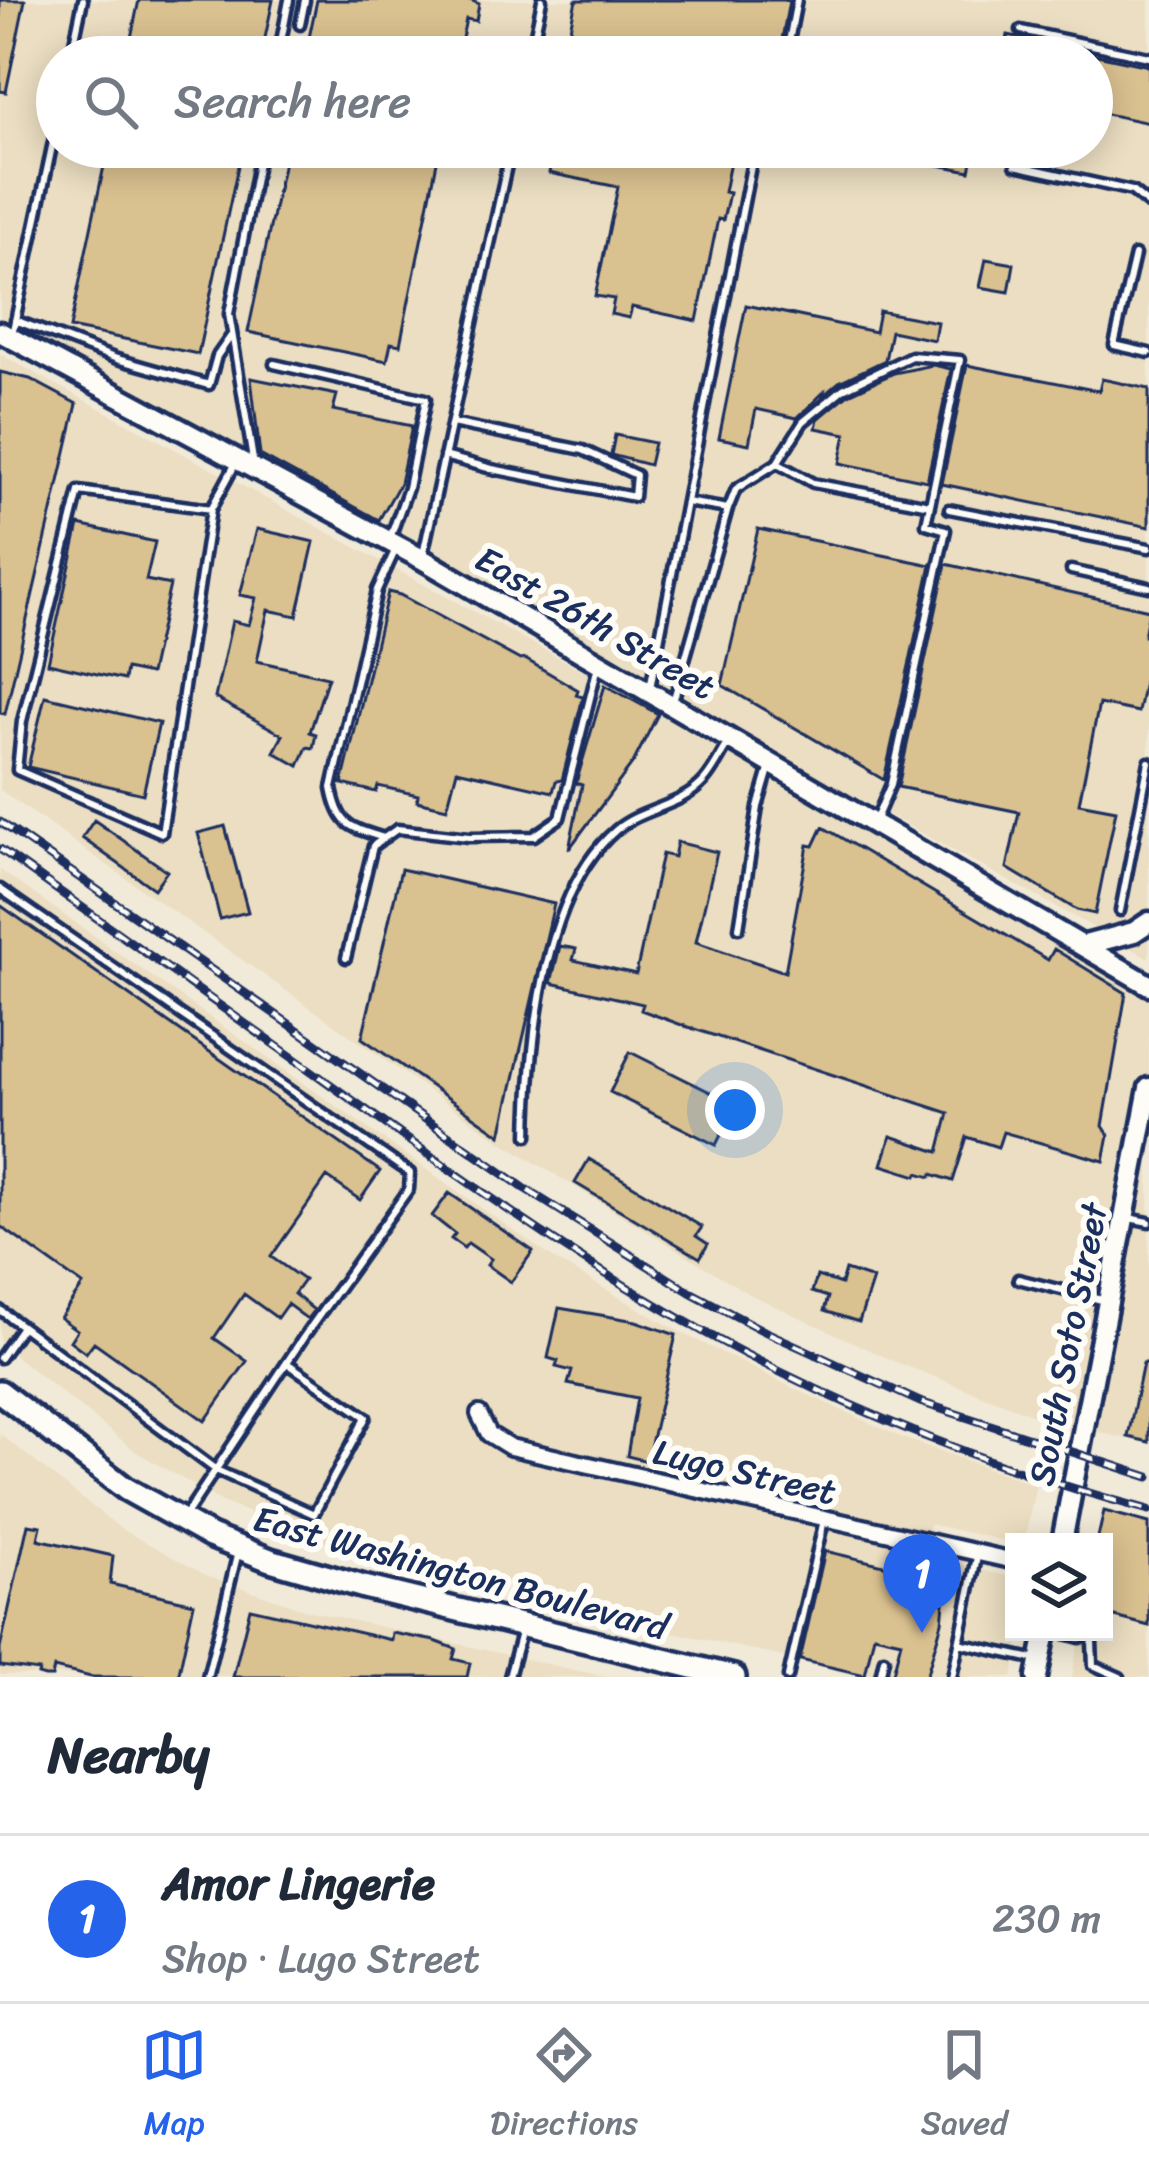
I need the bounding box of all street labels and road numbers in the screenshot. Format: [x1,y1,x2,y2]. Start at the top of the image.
street label: East 26th Street [463,528,728,718]
street label: South Soto Street [1009,1196,1127,1491]
street label: Lugo Street [647,1420,843,1524]
street label: East Washington Boulevard [246,1487,677,1660]

